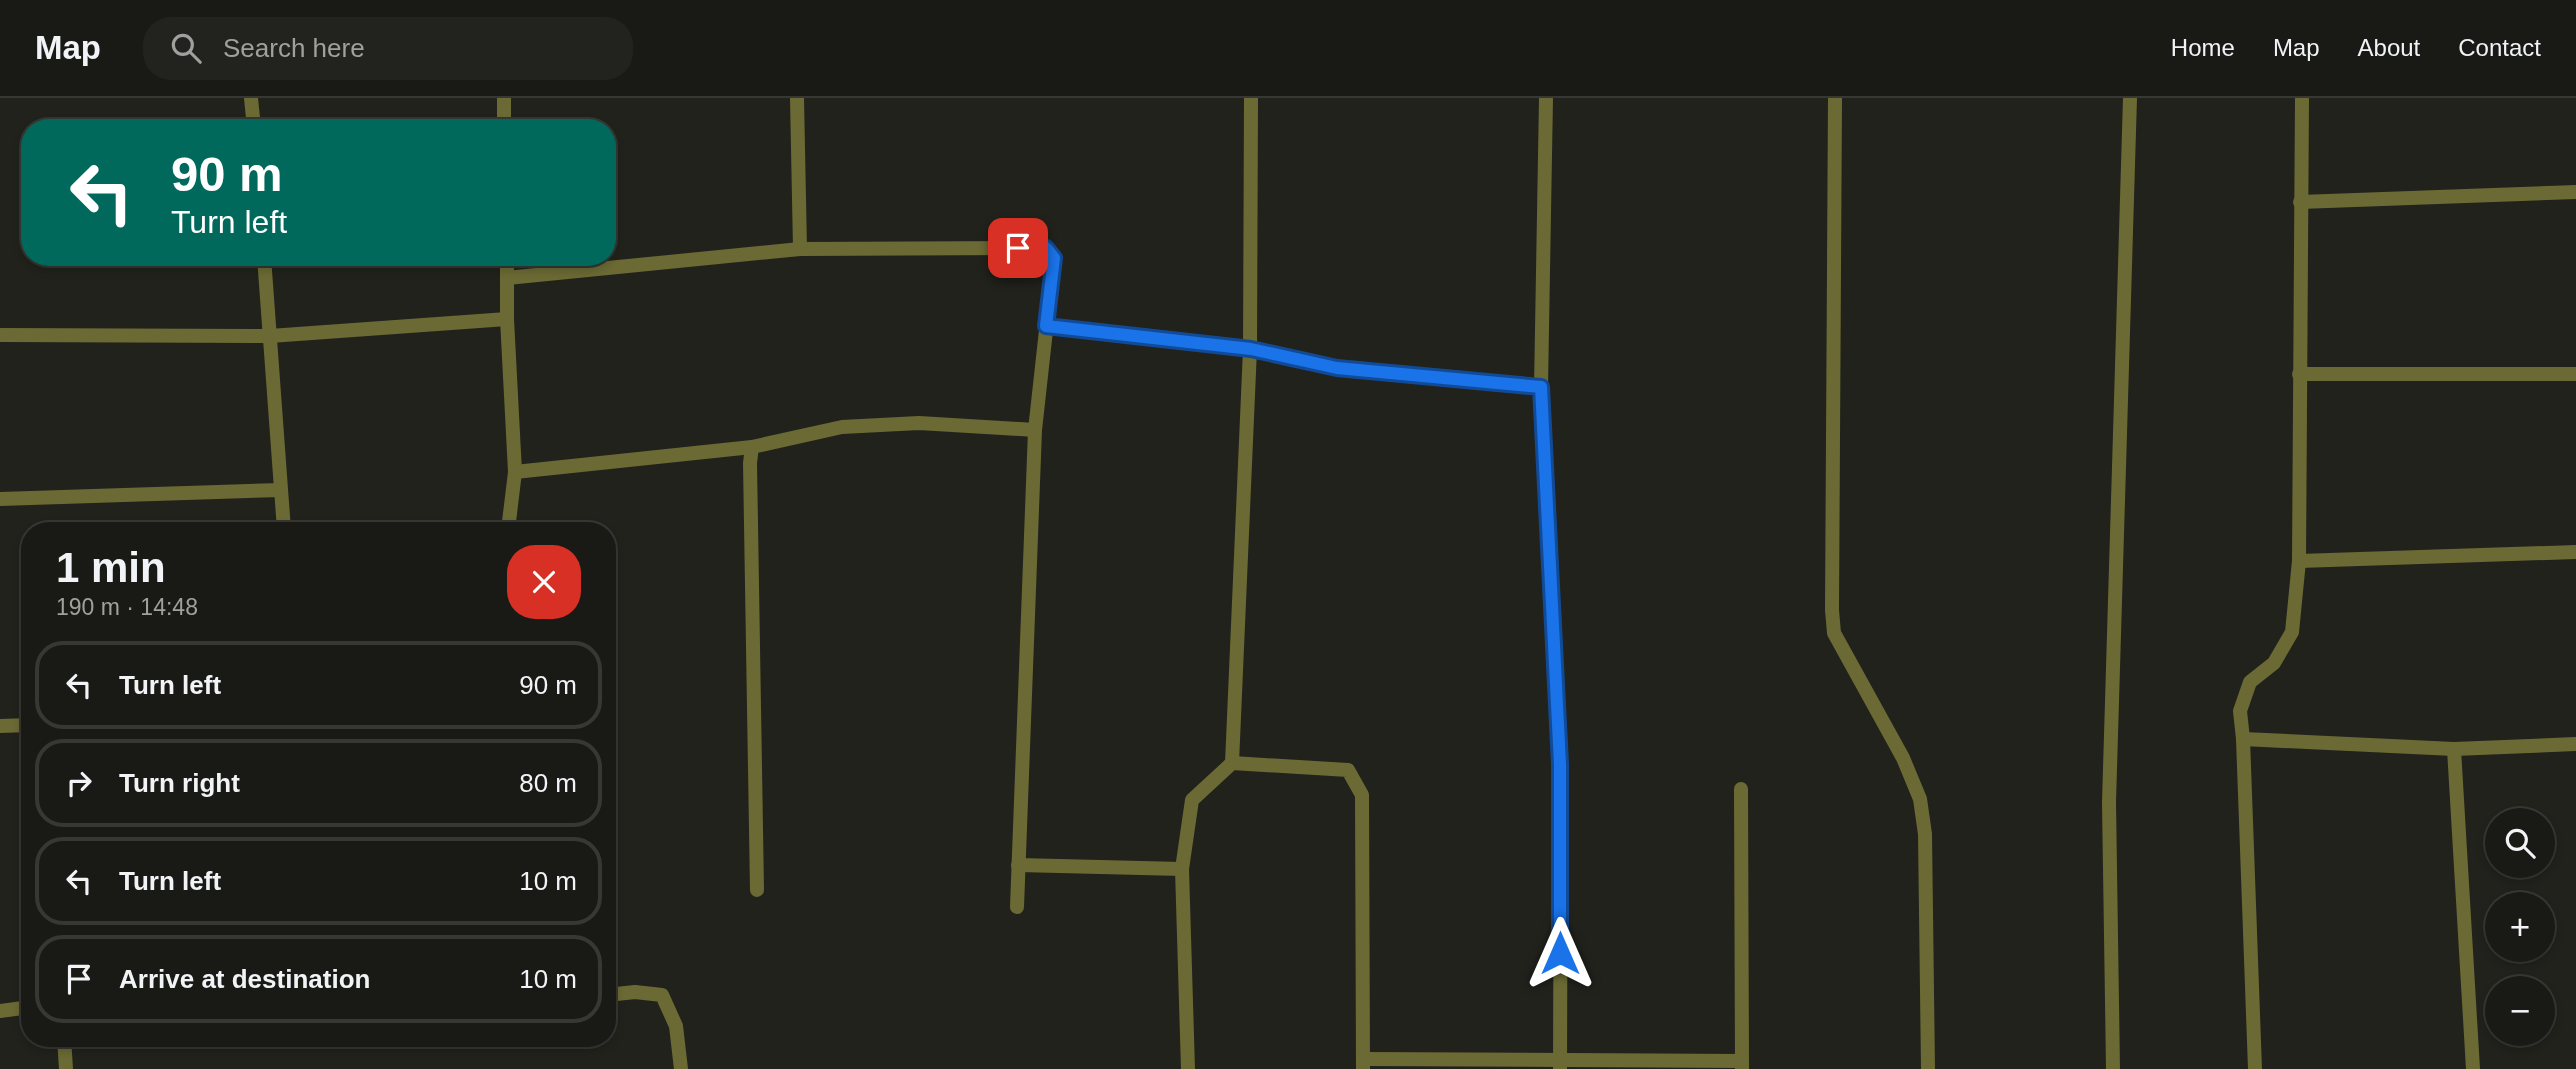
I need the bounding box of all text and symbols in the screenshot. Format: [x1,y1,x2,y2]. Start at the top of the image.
search box [143,17,633,80]
text: Map [35,29,101,66]
icon: search [167,29,205,67]
text: Search here [223,33,365,63]
text: Home [2171,34,2235,61]
text: Map [2273,34,2320,61]
text: About [2358,34,2420,61]
text: Contact [2458,34,2541,61]
icon: left [56,147,147,238]
text: 90 m [171,147,283,201]
text: Turn left [171,204,287,240]
pin [988,218,1048,278]
icon: arrive [999,229,1037,267]
text: 1 min [56,544,166,591]
button: close [507,545,581,619]
text: 190 m · 14:48 [56,594,198,620]
icon: left [60,666,98,704]
text: Turn left [119,670,221,700]
text: 90 m [519,670,577,700]
icon: right [60,764,98,802]
text: Turn right [119,768,240,798]
text: 80 m [519,768,577,798]
map controls [2485,808,2555,1046]
button: search [2485,808,2555,878]
icon: left [60,862,98,900]
text: Turn left [119,866,221,896]
text: 10 m [519,866,577,896]
button: + [2485,892,2555,962]
position arrow [1523,916,1597,990]
icon: arrive [60,960,98,998]
text: Arrive at destination [119,964,370,994]
text: 10 m [519,964,577,994]
button: − [2485,976,2555,1046]

